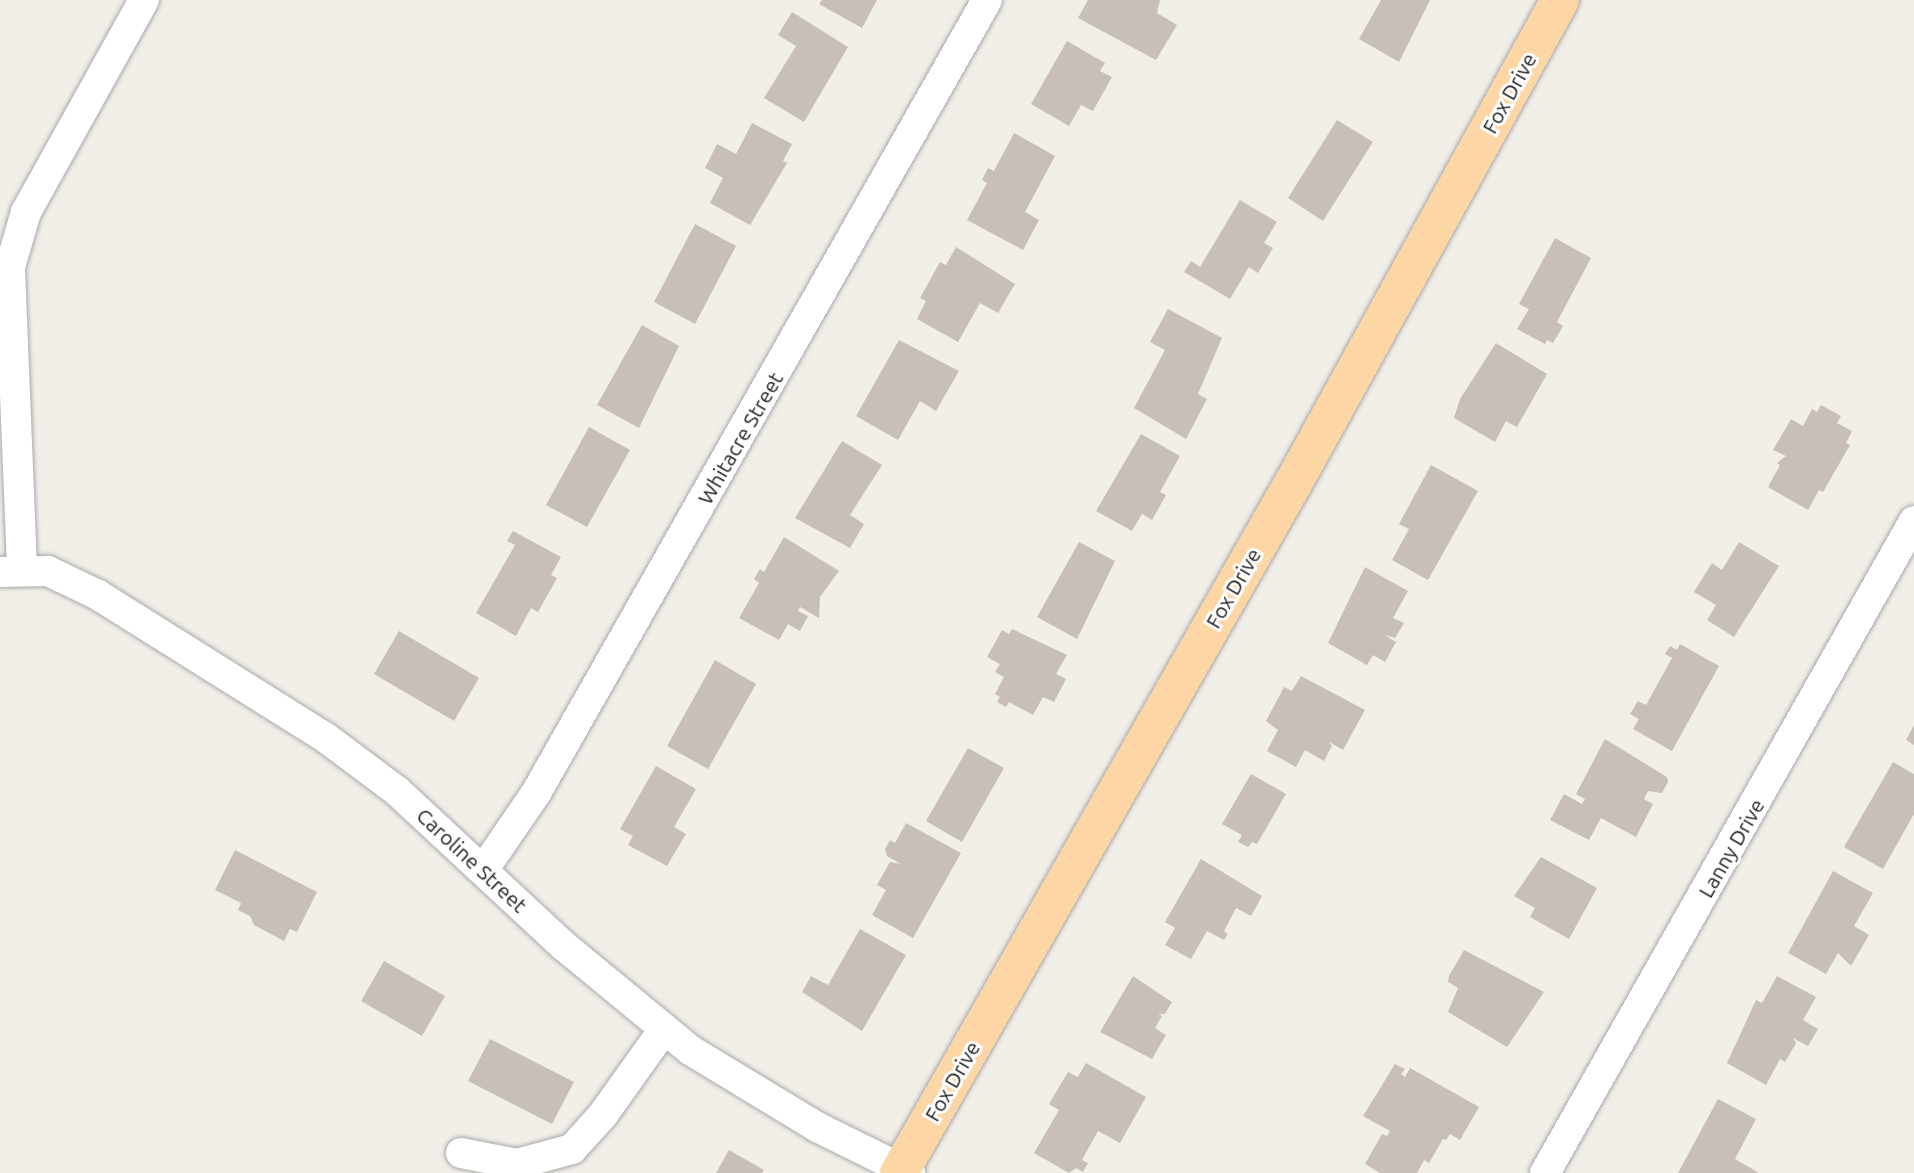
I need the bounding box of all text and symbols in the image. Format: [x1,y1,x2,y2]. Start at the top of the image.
street label: Fox Drive [1477,48,1541,138]
street label: Whitacre Street [692,368,788,508]
street label: Fox Drive [1200,544,1266,632]
street label: Lanny Drive [1693,794,1769,902]
street label: Caroline Street [412,803,532,917]
street label: Fox Drive [919,1037,985,1125]

